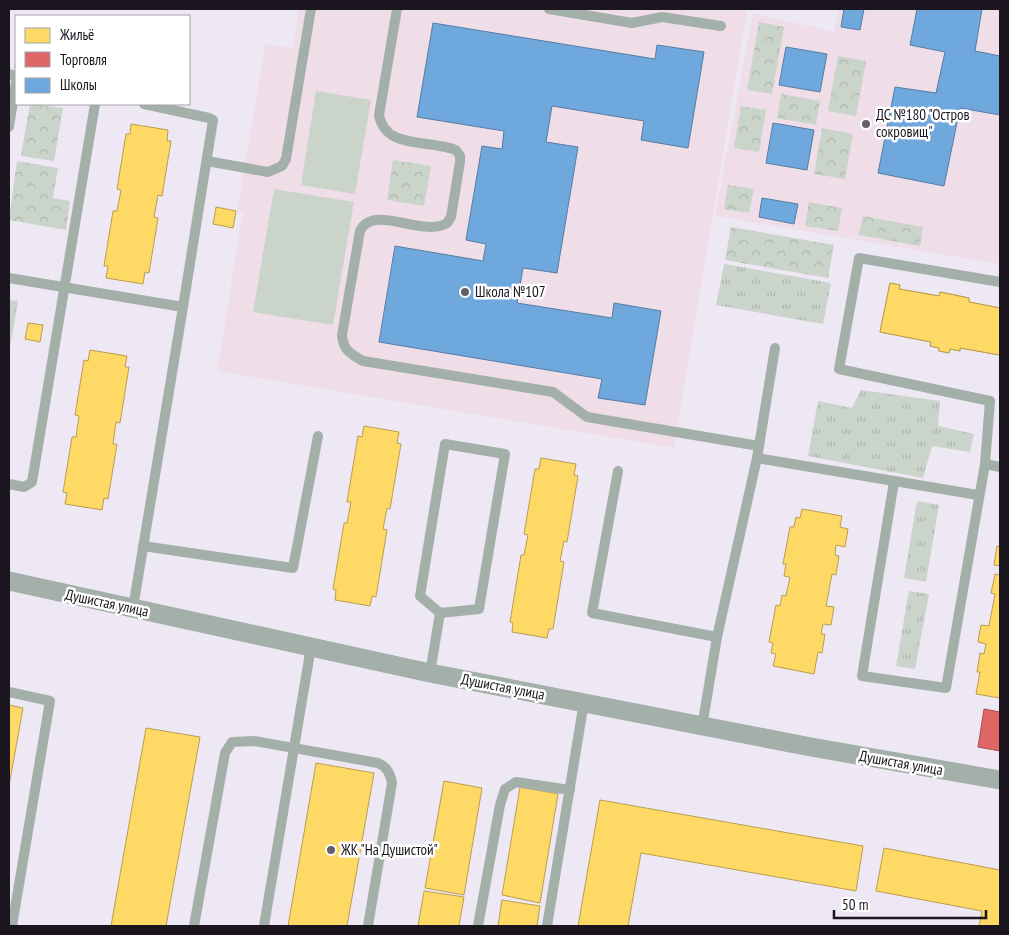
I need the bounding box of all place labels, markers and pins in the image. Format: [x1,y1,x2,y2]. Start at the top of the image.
place label: ДС №180 "Остров сокровищ" [876,105,969,141]
marker: ДС №180 "Остров сокровищ" [860,118,872,130]
place label: Школа №107 [475,282,546,301]
marker: Школа №107 [459,286,471,298]
place label: ЖК "На Душистой" [340,840,438,859]
marker: ЖК "На Душистой" [325,844,337,856]

